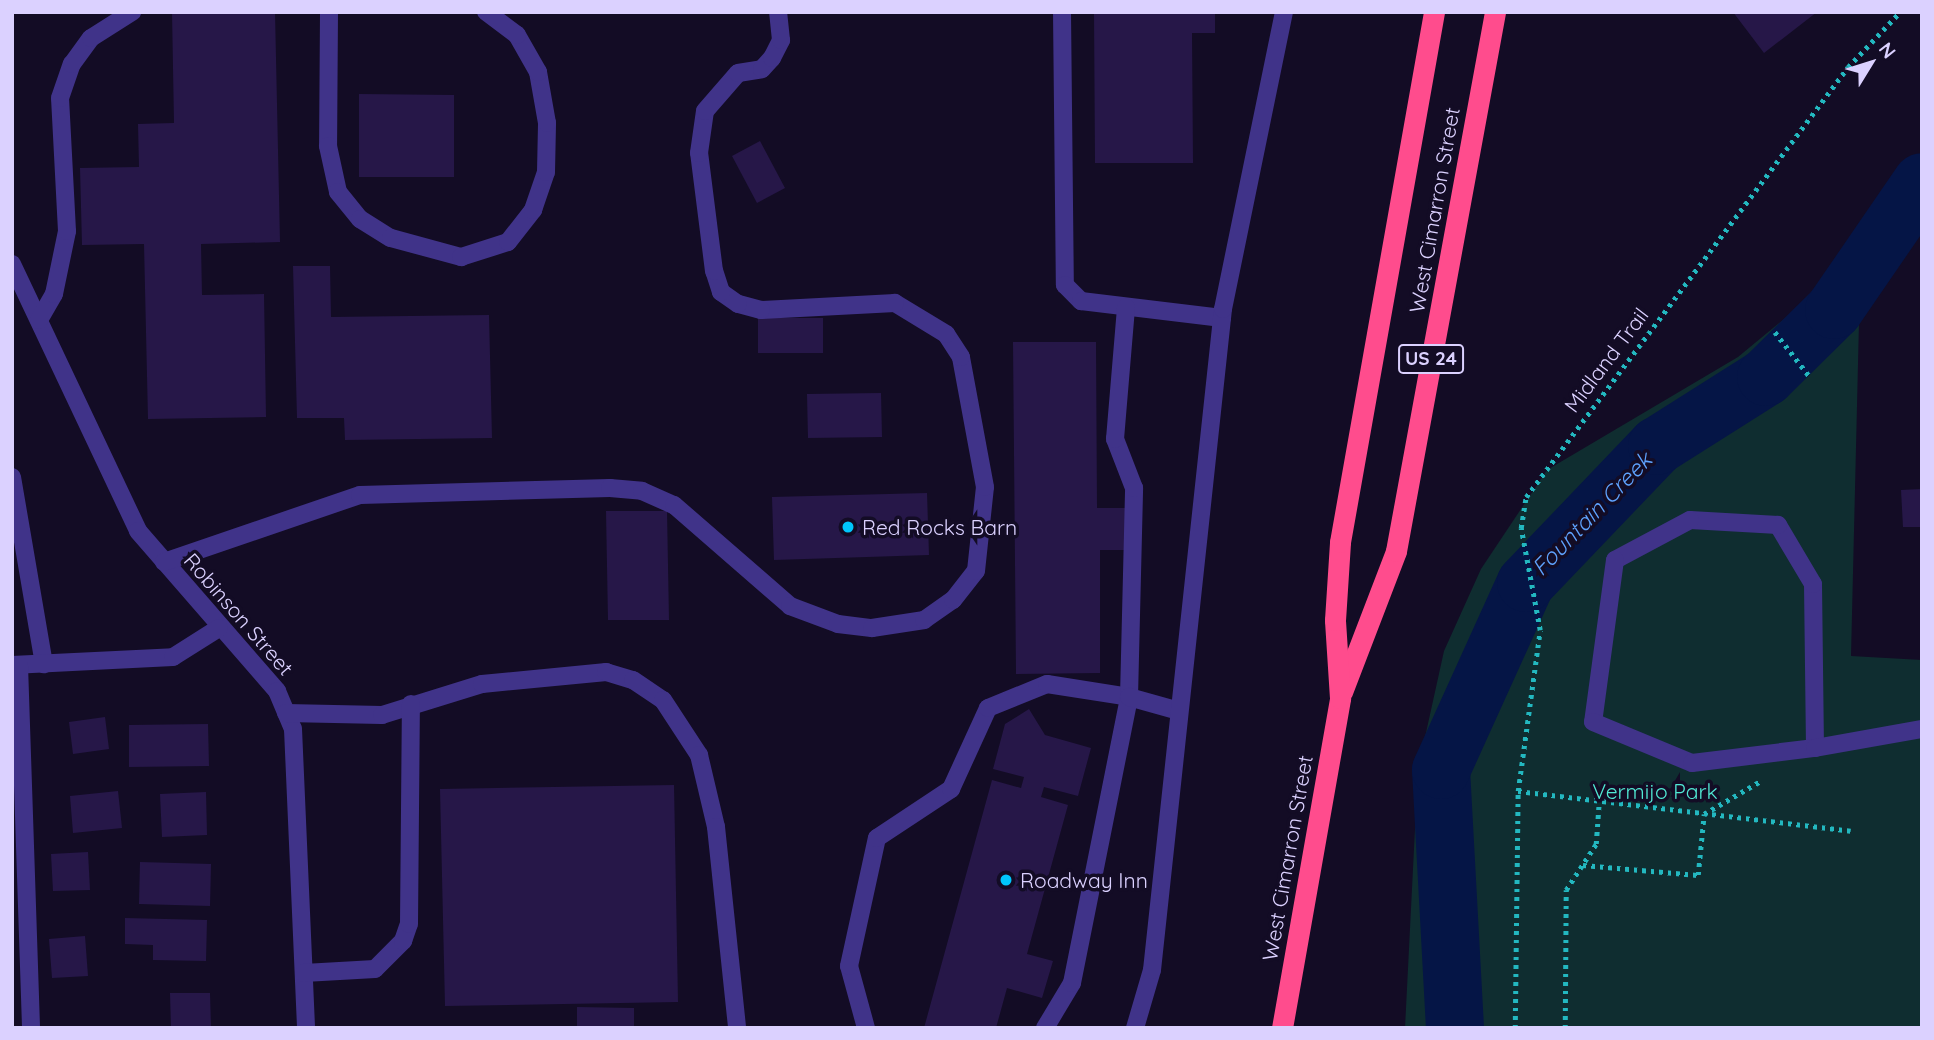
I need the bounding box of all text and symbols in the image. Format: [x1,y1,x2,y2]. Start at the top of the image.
north arrow [1836,28,1906,98]
text: N [1874,37,1901,63]
street label: West Cimarron Street [1404,105,1464,315]
street label: Midland Trail [1559,303,1653,417]
road number: US 24 [1398,344,1464,374]
water label: Fountain Creek [1526,447,1658,581]
place label: Red Rocks Barn [862,514,1017,540]
marker: Red Rocks Barn [840,519,856,535]
street label: Robinson Street [179,548,299,680]
street label: West Cimarron Street [1257,753,1317,963]
park label: Vermijo Park [1592,778,1718,804]
place label: Roadway Inn [1020,867,1148,893]
marker: Roadway Inn [998,872,1014,888]

